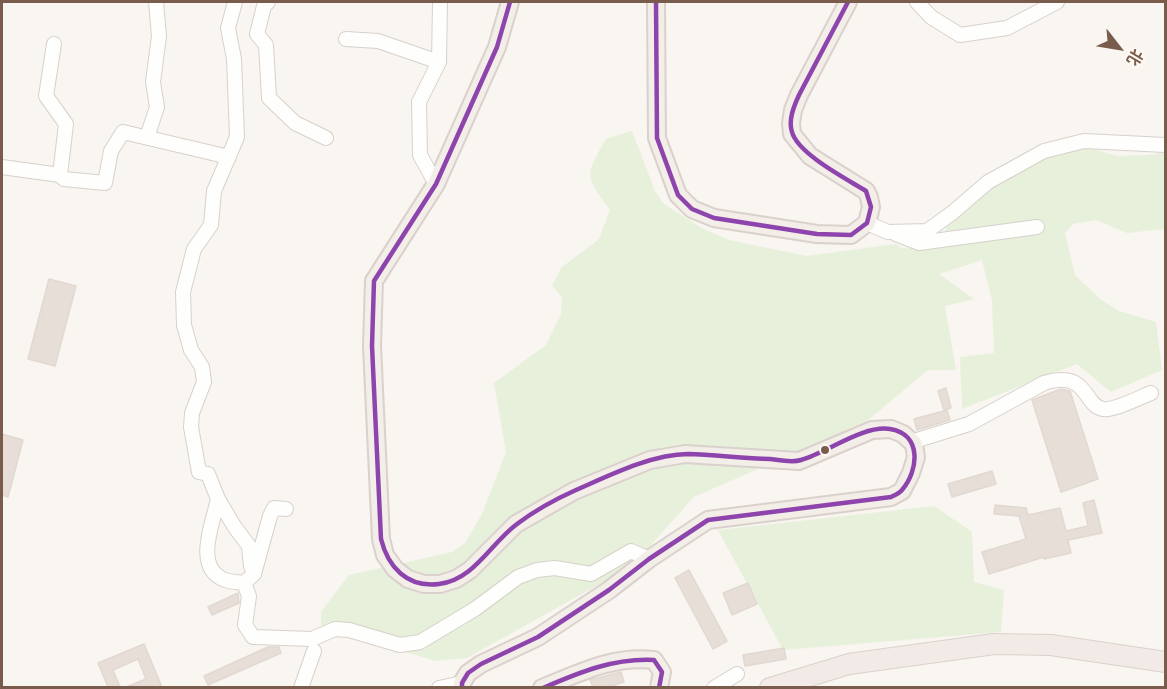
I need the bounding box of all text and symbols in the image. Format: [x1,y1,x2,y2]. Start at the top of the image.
north arrow [1089,18,1149,78]
text: 北 [1123,46,1147,69]
unlabelled marker [819,444,831,456]

